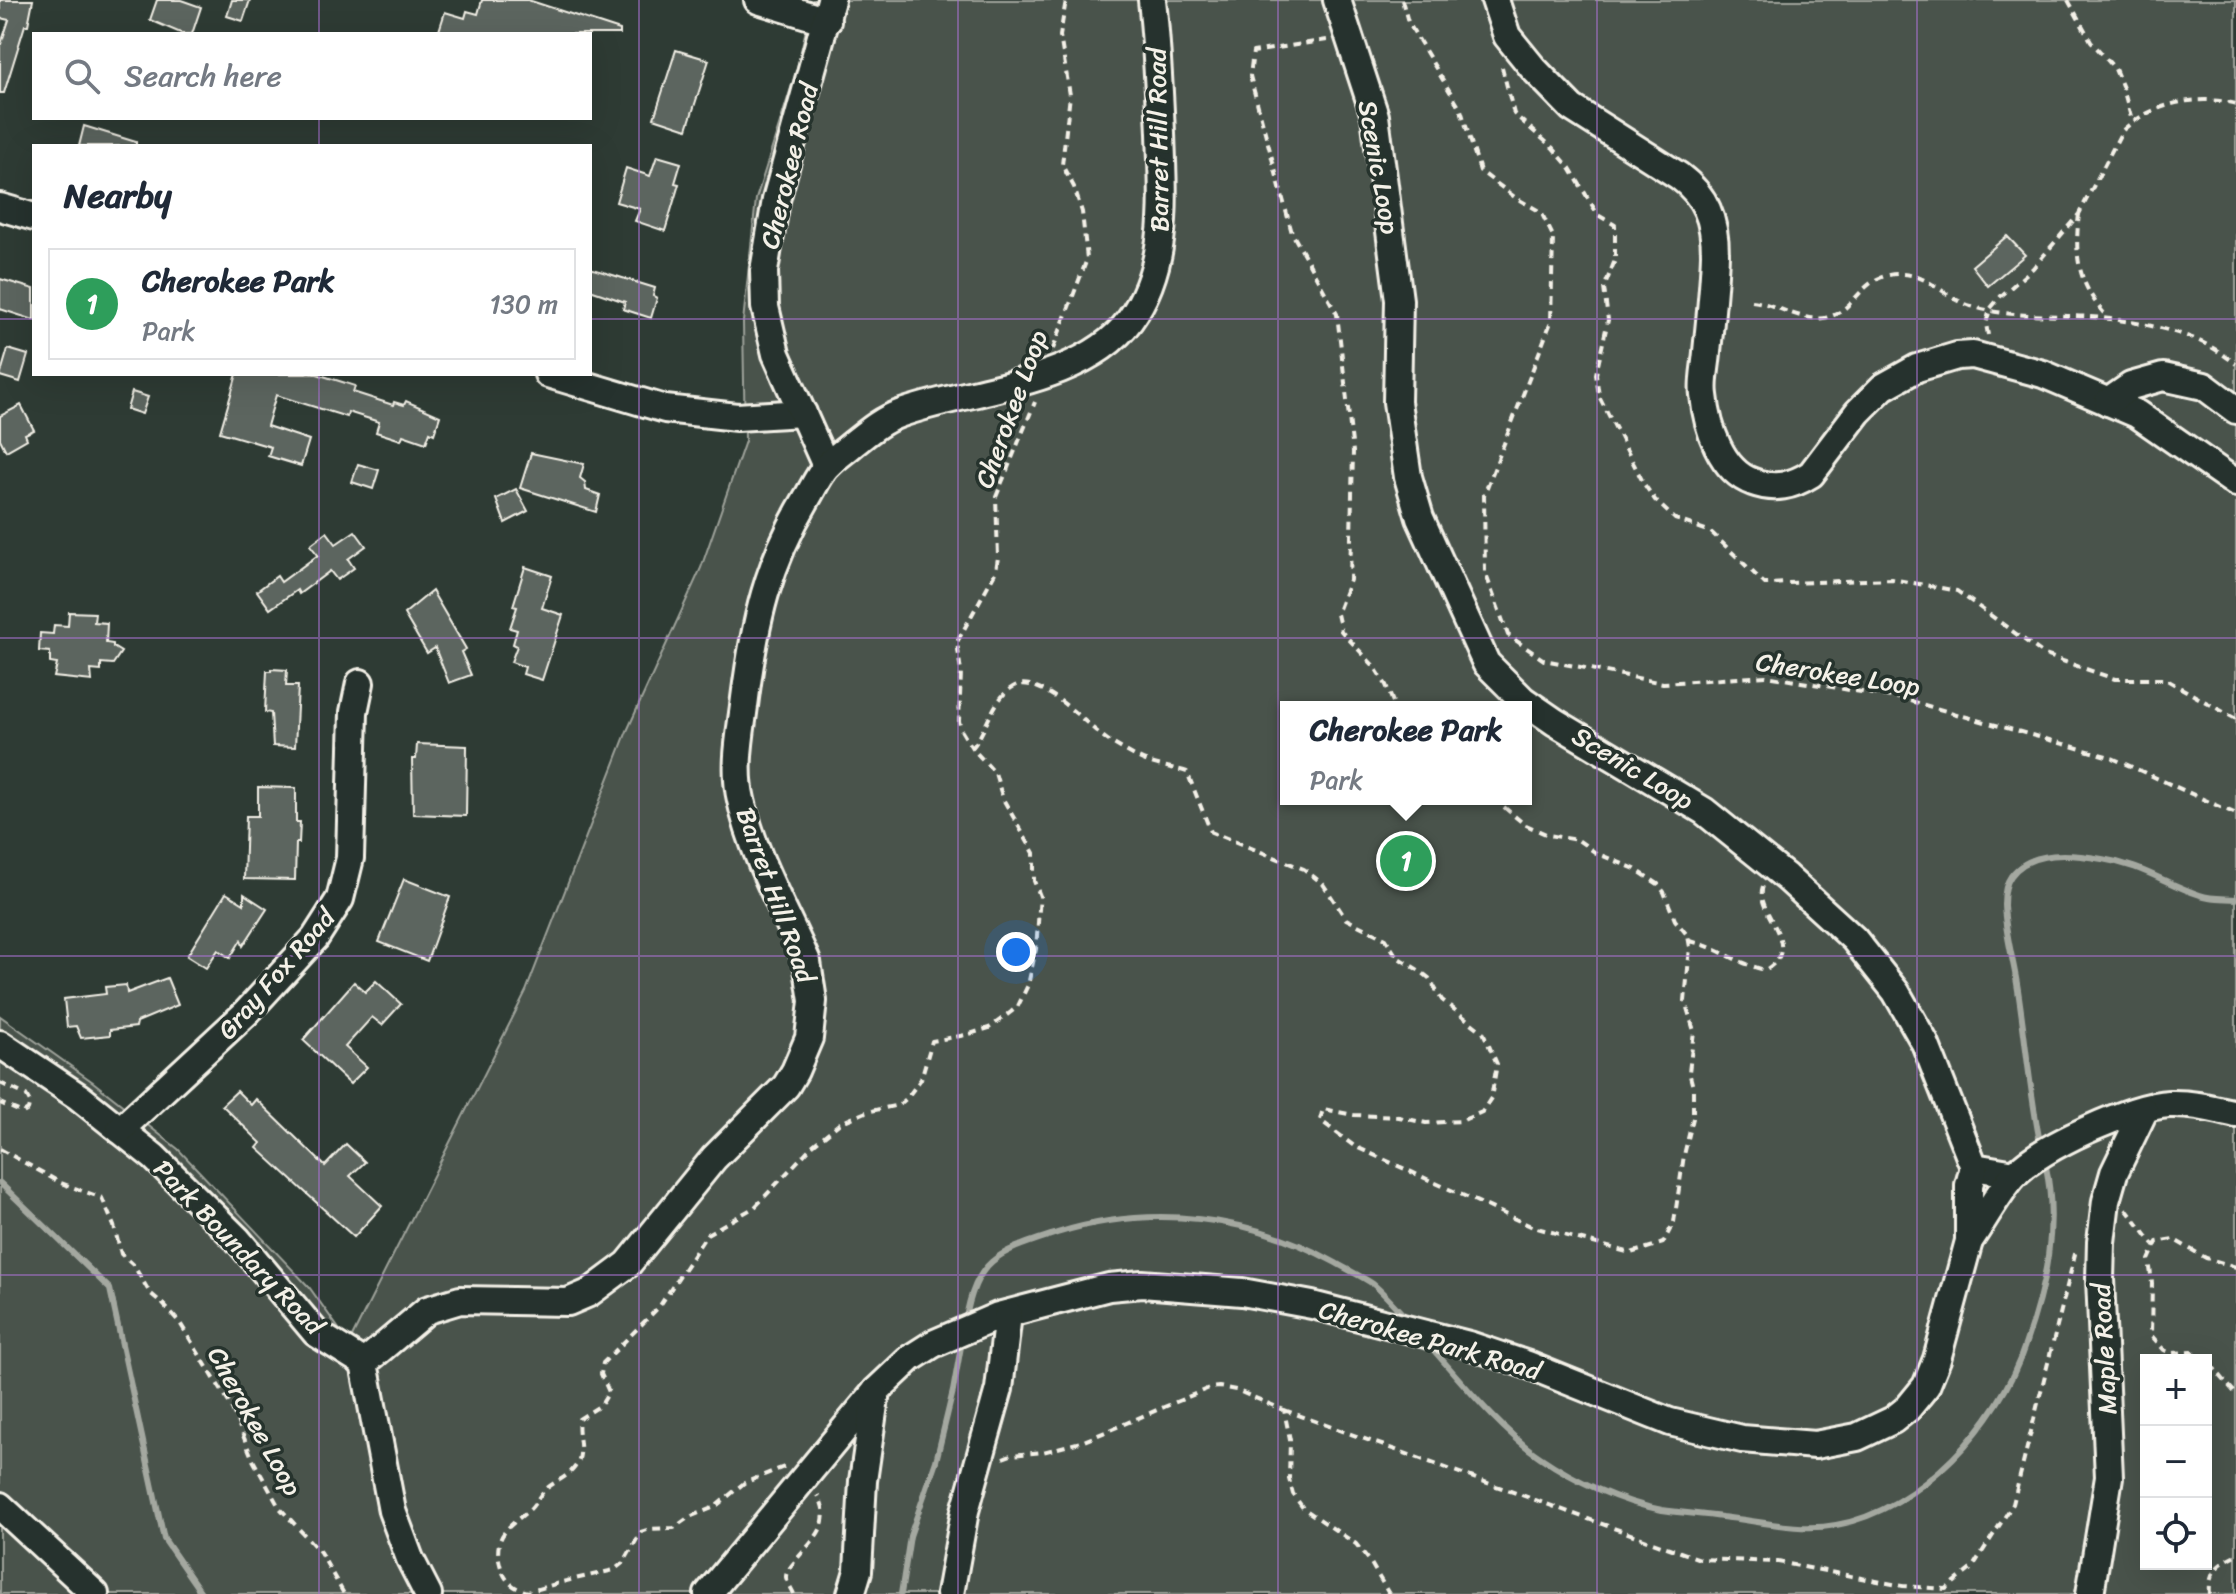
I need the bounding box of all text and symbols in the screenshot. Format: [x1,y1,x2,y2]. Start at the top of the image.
search box [32,32,592,120]
street label: Barret Hill Road [1133,45,1183,233]
text: Search here [124,49,282,103]
icon: search [60,54,104,98]
street label: Cherokee Road [746,76,832,254]
street label: Scenic Loop [1345,96,1413,238]
text: Nearby [64,166,172,226]
text: Cherokee Park [142,254,335,308]
text: 1 [86,281,98,327]
text: 130 m [489,281,558,327]
text: Park [142,308,195,354]
street label: Cherokee Loop [961,323,1061,495]
street label: Cherokee Loop [1753,638,1924,710]
popup [1280,701,1532,805]
text: Cherokee Park [1310,703,1502,757]
street label: Scenic Loop [1563,713,1703,823]
text: Park [1310,757,1363,803]
street label: Barret Hill Road [723,801,830,992]
pin: 1 [1380,831,1432,891]
street label: Gray Fox Road [205,896,348,1050]
your location [996,932,1036,972]
street label: Park Boundary Road [142,1148,337,1348]
street label: Maple Road [2077,1280,2130,1416]
street label: Cherokee Park Road [1314,1286,1549,1394]
street label: Cherokee Loop [195,1338,315,1505]
map controls [2140,1354,2212,1570]
button: + [2140,1354,2212,1426]
button: − [2140,1426,2212,1498]
button: locate [2140,1498,2212,1570]

